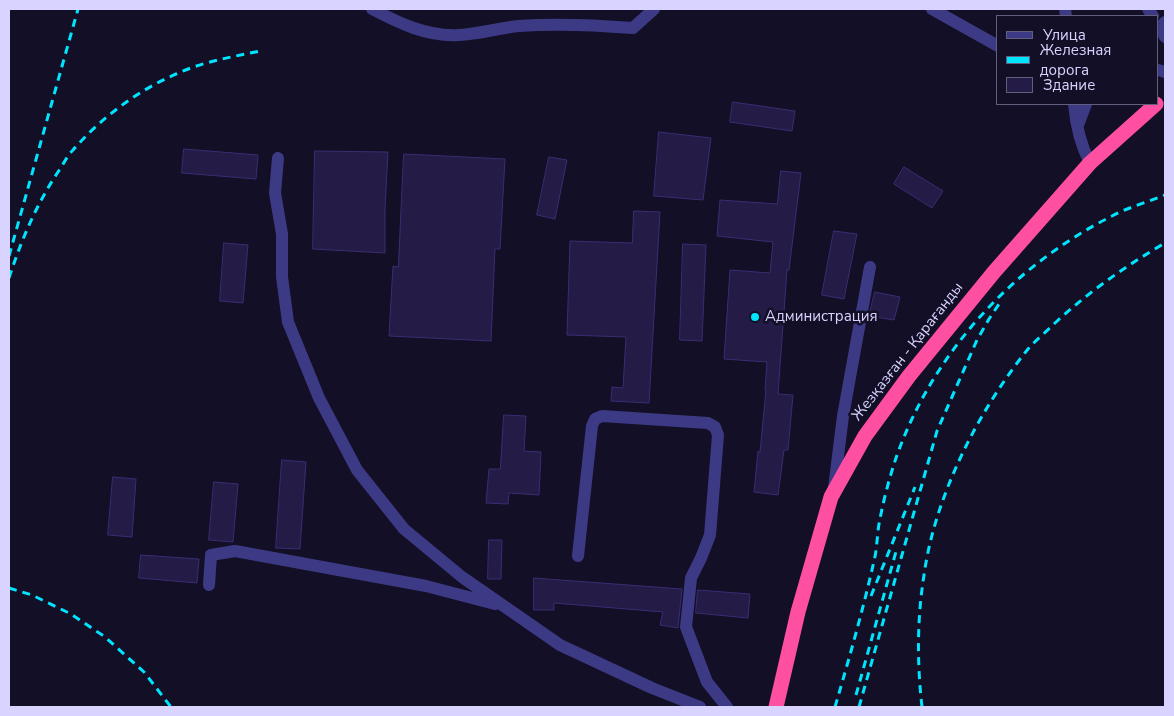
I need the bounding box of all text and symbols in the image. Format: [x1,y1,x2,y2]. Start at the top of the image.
legend [996,15,1159,105]
text: Улица [1043,25,1086,45]
text: Железная дорога [1040,40,1111,80]
text: Здание [1043,75,1095,95]
street label: Жезқазған - Қарағанды [848,279,968,425]
place label: Администрация [765,308,878,326]
marker: Администрация [749,311,761,323]

